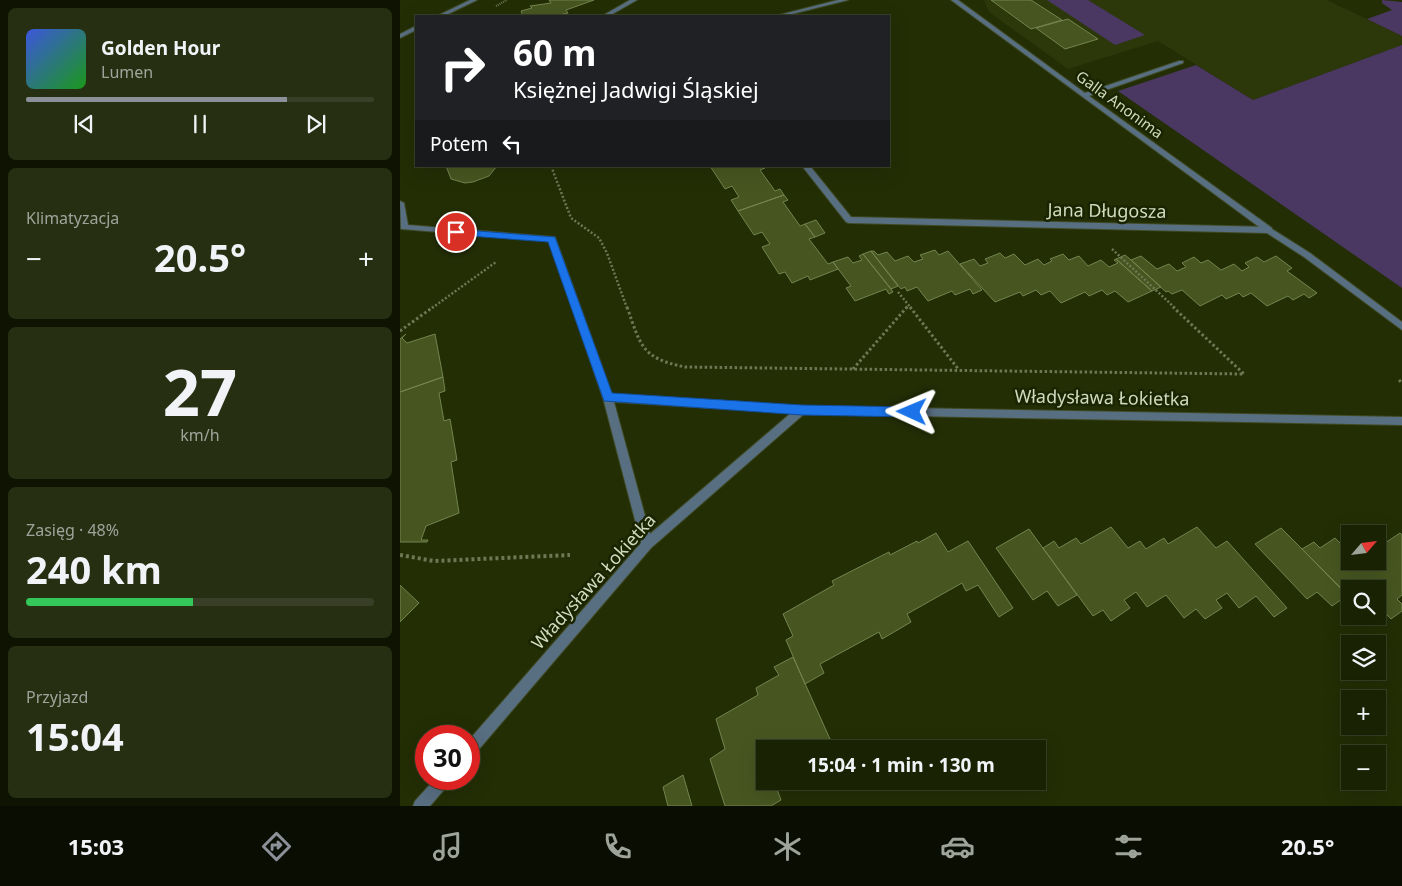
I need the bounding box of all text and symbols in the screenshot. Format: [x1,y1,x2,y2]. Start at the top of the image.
text: 60 m [513,29,596,76]
text: Golden Hour [101,35,220,61]
icon: right [430,35,495,100]
text: Lumen [101,61,153,83]
street label: Galla Anonima [1072,66,1168,142]
text: Księżnej Jadwigi Śląskiej [513,74,759,104]
icon: previous [70,110,98,138]
icon: pause [186,110,214,138]
icon: next [302,110,330,138]
icon: left [498,130,526,158]
text: Potem [430,131,488,157]
street label: Jana Długosza [1045,197,1167,223]
text: Klimatyzacja [26,207,119,229]
pin [435,211,477,253]
icon: arrive [442,218,470,246]
text: 20.5° [154,231,246,283]
text: − [26,239,42,277]
text: + [358,239,374,277]
text: 27 [163,347,237,435]
street label: Władysława Łokietka [1014,383,1190,411]
position arrow [885,385,937,437]
text: km/h [180,424,220,446]
street label: Władysława Łokietka [526,508,660,654]
text: Zasięg · 48% [26,519,119,541]
north arrow [1341,525,1386,570]
map controls [1341,525,1386,790]
text: 240 km [26,543,162,595]
button: search [1341,580,1386,625]
button: layers [1341,635,1386,680]
text: Przyjazd [26,686,88,708]
button: + [1341,690,1386,735]
text: 15:04 [26,710,124,762]
speed limit sign: 30 [415,725,480,790]
button: − [1341,745,1386,790]
text: 15:04 · 1 min · 130 m [807,752,995,778]
icon: directions [259,829,294,864]
icon: music [430,829,465,864]
icon: phone [600,829,635,864]
icon: climate [770,829,805,864]
icon: car [940,829,975,864]
icon: filters [1111,829,1146,864]
text: 15:03 [68,831,124,861]
text: 20.5° [1281,831,1334,861]

